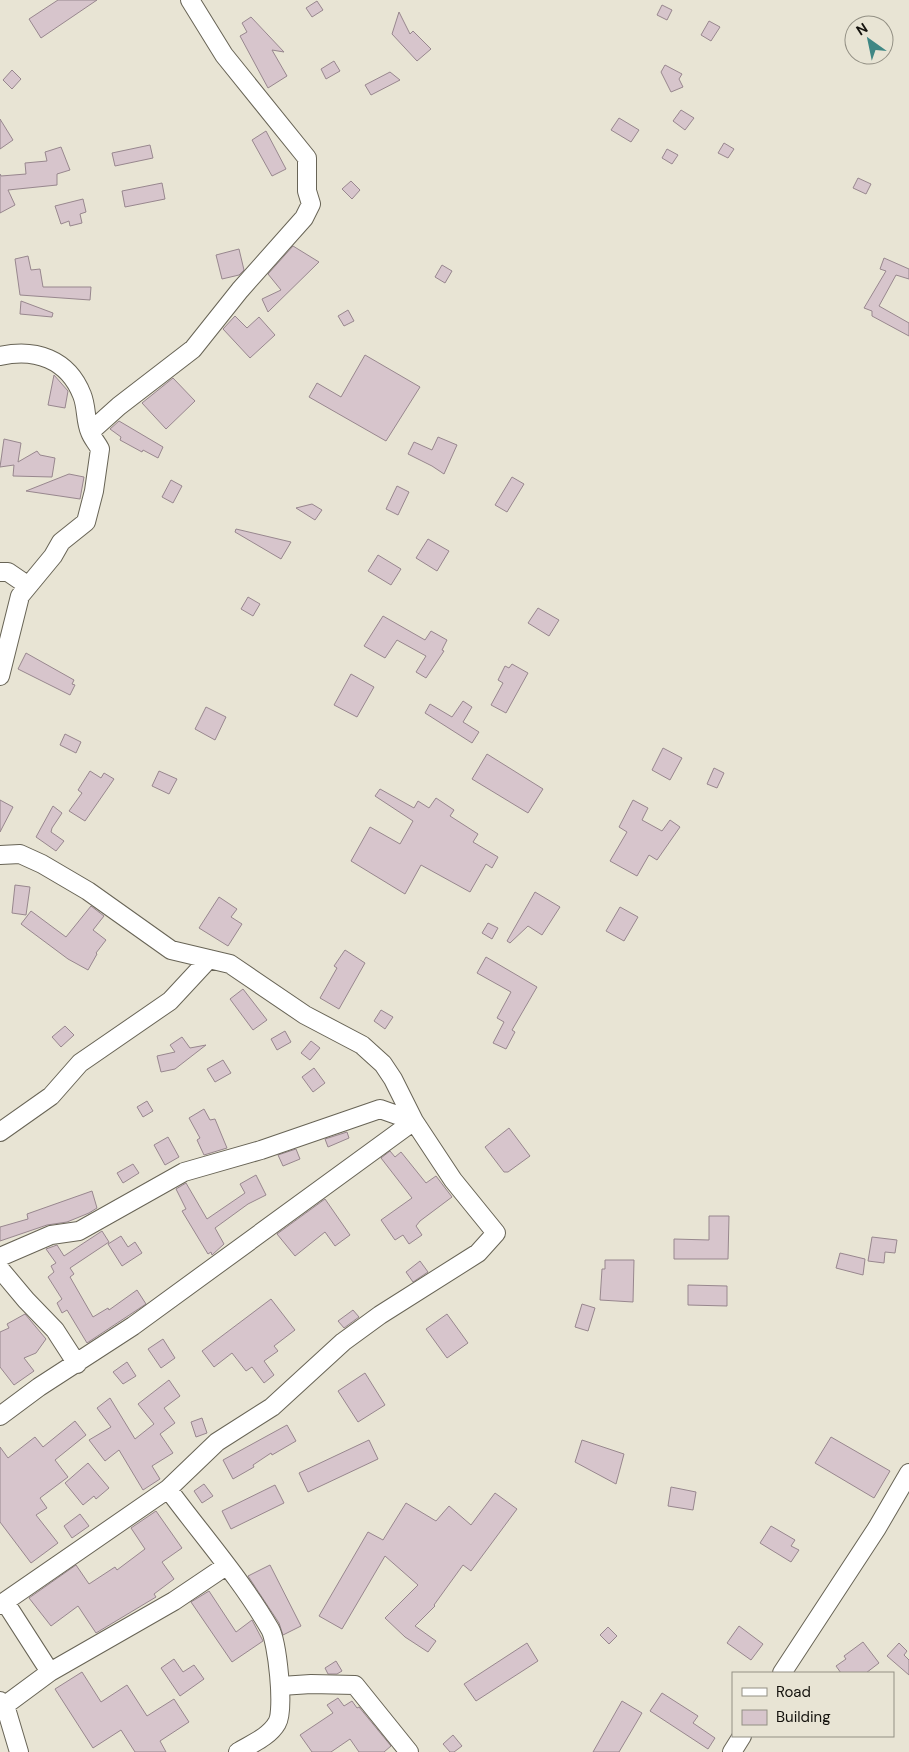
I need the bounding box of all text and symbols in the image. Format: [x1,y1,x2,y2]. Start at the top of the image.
north arrow [844,15,894,65]
text: N [853,19,871,39]
legend [732,1672,894,1737]
text: Road [776,1682,811,1702]
text: Building [776,1707,831,1727]

